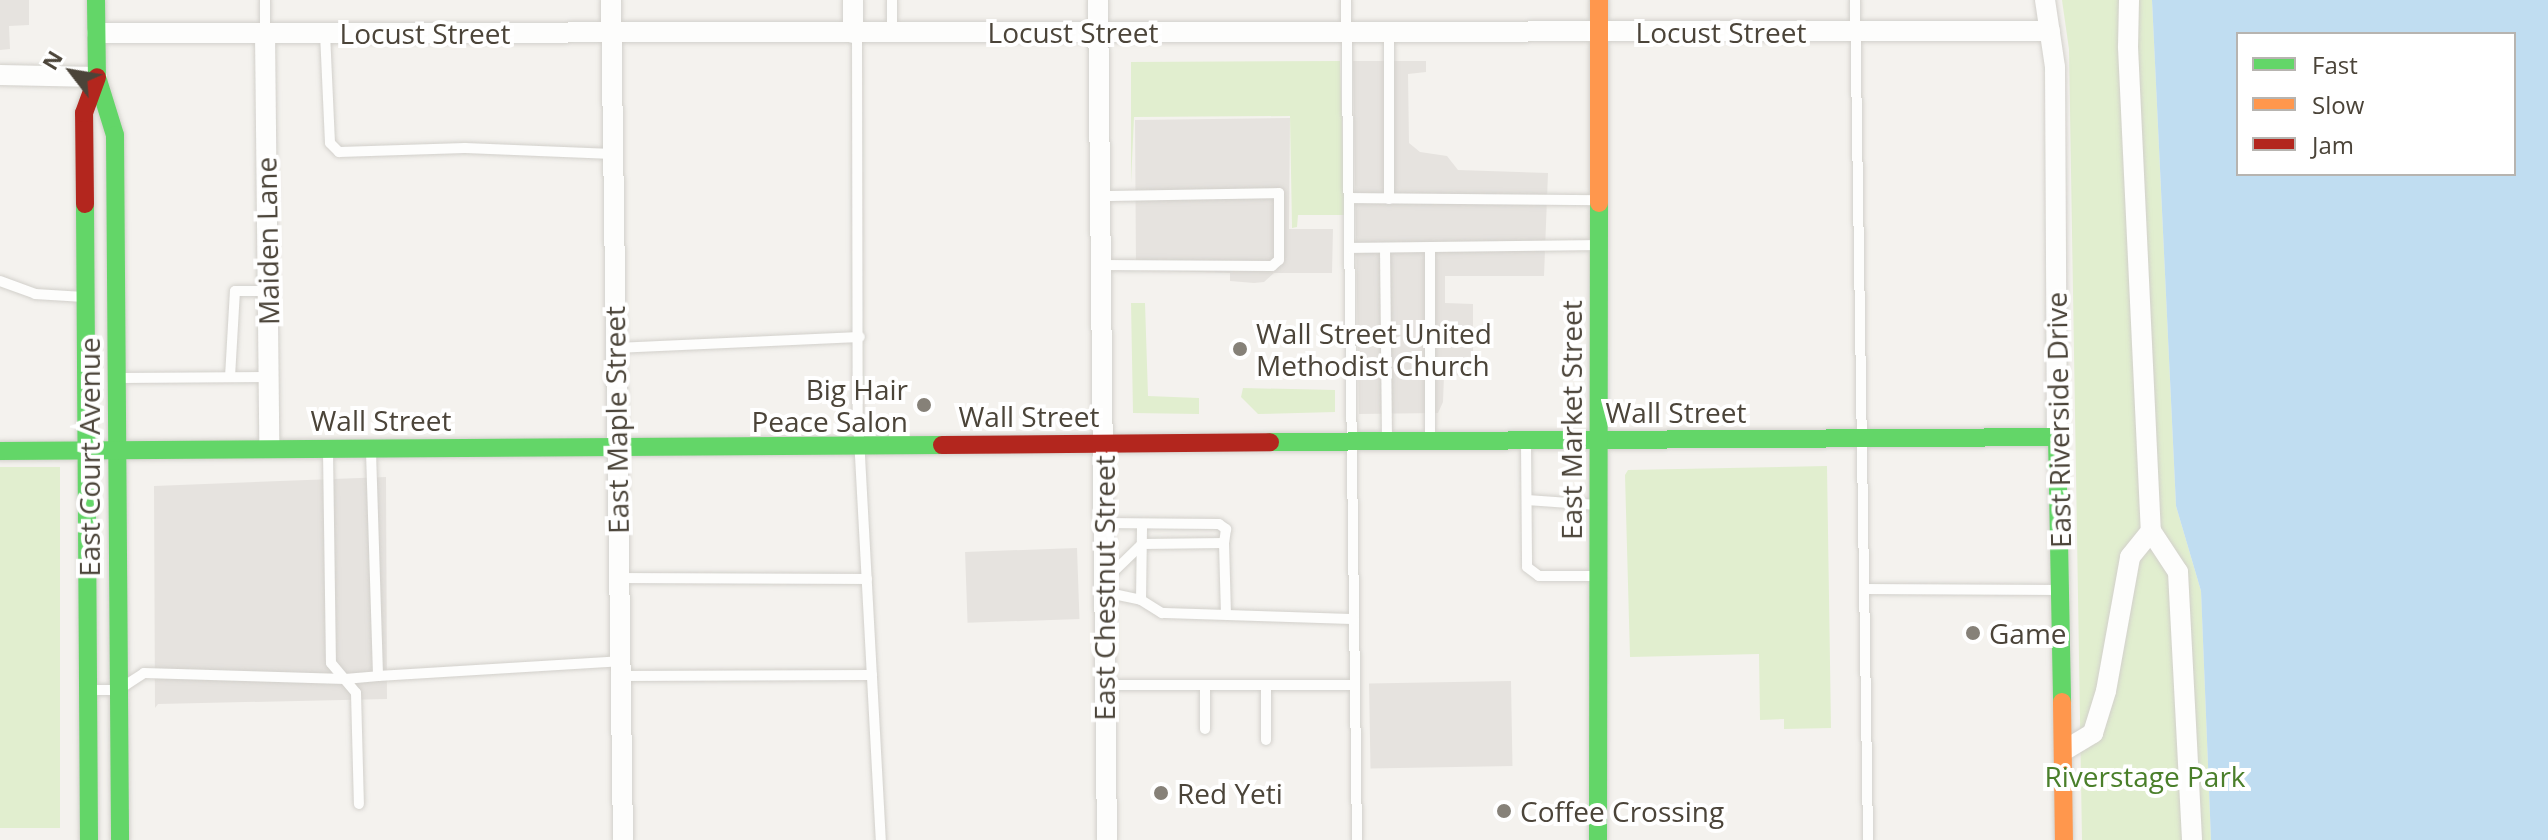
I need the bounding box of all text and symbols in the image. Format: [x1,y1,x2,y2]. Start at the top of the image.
street label: Locust Street [988,15,1158,49]
street label: Locust Street [1636,15,1806,49]
street label: Locust Street [340,16,510,50]
north arrow [32,32,112,112]
legend [2236,32,2516,176]
text: N [34,44,69,75]
text: Fast [2312,48,2358,81]
text: Slow [2312,88,2364,121]
text: Jam [2312,128,2354,161]
street label: Maiden Lane [249,157,285,325]
street label: East Riverside Drive [2039,292,2077,548]
street label: East Market Street [1554,300,1588,540]
street label: East Maple Street [597,306,635,534]
place label: Wall Street United Methodist Church [1256,316,1492,382]
street label: East Court Avenue [72,337,106,577]
marker: Wall Street United Methodist Church [1231,340,1249,358]
place label: Big Hair Peace Salon [751,372,908,438]
street label: Wall Street [1605,395,1747,429]
marker: Big Hair Peace Salon [915,396,933,414]
street label: Wall Street [958,399,1100,433]
street label: Wall Street [310,403,452,437]
street label: East Chestnut Street [1087,455,1121,721]
place label: Game [1989,616,2067,650]
marker: Game [1964,624,1982,642]
park label: Riverstage Park [2044,759,2246,793]
place label: Red Yeti [1177,776,1283,810]
marker: Red Yeti [1152,784,1170,802]
place label: Coffee Crossing [1520,794,1724,828]
marker: Coffee Crossing [1495,802,1513,820]

